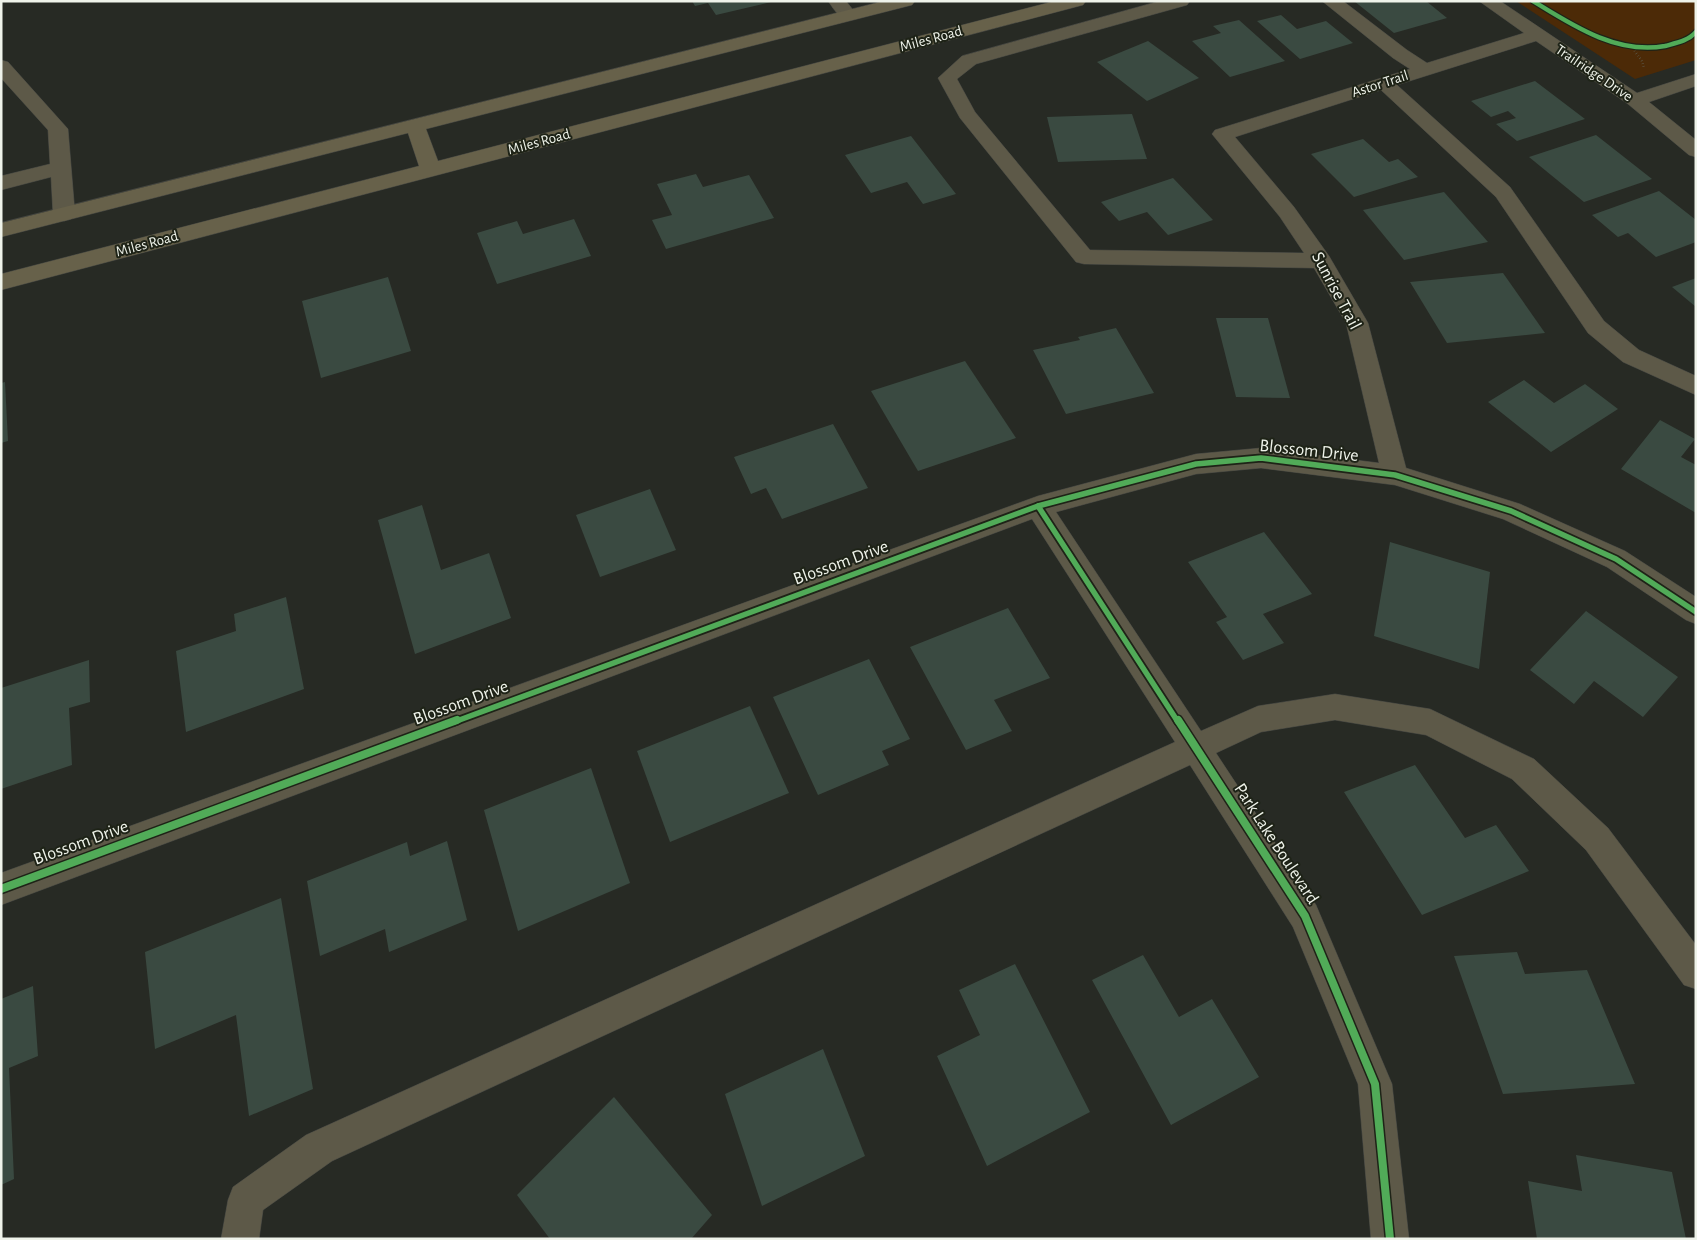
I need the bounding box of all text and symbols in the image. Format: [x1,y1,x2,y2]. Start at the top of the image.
street label: Miles Road [898,23,964,55]
street label: Trailridge Drive [1553,42,1635,104]
street label: Astor Trail [1350,68,1410,100]
street label: Miles Road [506,126,572,158]
street label: Miles Road [114,228,180,260]
street label: Sunrise Trail [1308,249,1364,333]
street label: Blossom Drive [1258,437,1360,465]
street label: Blossom Drive [791,537,891,589]
street label: Blossom Drive [411,677,511,729]
street label: Park Lake Boulevard [1230,780,1322,908]
street label: Blossom Drive [31,817,131,869]

